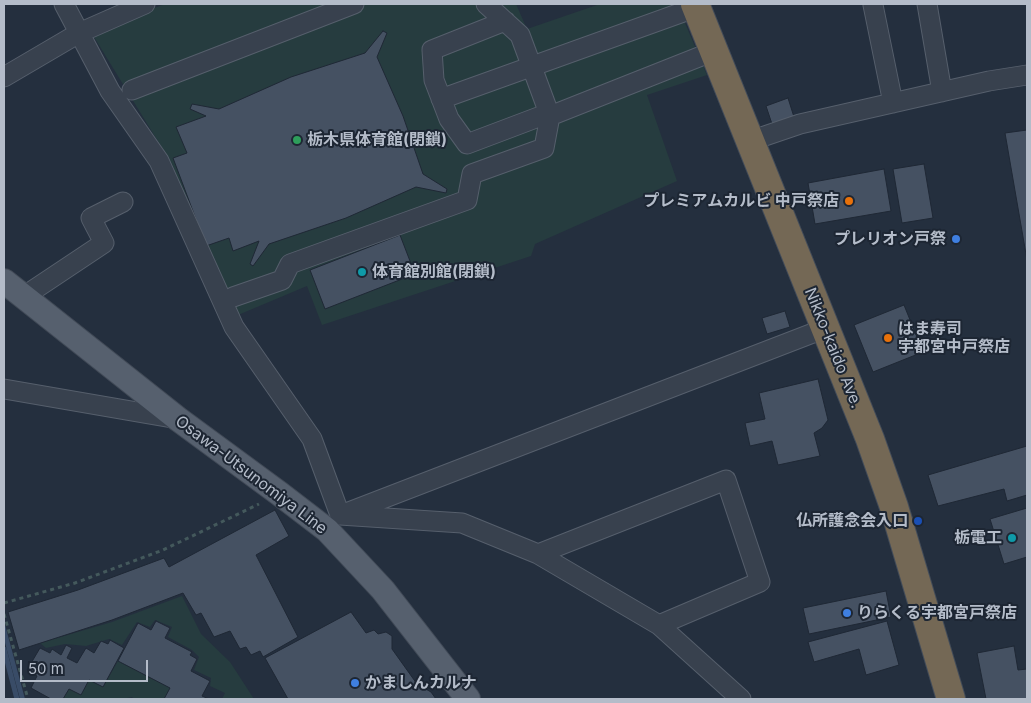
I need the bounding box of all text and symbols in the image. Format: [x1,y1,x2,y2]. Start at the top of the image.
place label: 栃木県体育館(閉鎖) [307,130,447,150]
marker: 栃木県体育館(閉鎖) [291,134,303,146]
place label: プレミアムカルビ 中戸祭店 [643,191,839,211]
marker: プレミアムカルビ 中戸祭店 [843,195,855,207]
place label: プレリオン戸祭 [834,229,946,249]
marker: プレリオン戸祭 [950,233,962,245]
place label: 体育館別館(閉鎖) [372,262,496,282]
marker: 体育館別館(閉鎖) [356,266,368,278]
street label: Nikko-kaido Ave. [800,285,866,411]
place label: はま寿司 宇都宮中戸祭店 [898,319,1010,357]
marker: はま寿司 宇都宮中戸祭店 [882,332,894,344]
street label: Osawa-Utsunomiya Line [171,412,331,538]
place label: 仏所護念会入口 [796,511,908,531]
marker: 仏所護念会入口 [912,515,924,527]
place label: 栃電工 [954,528,1002,548]
marker: 栃電工 [1006,532,1018,544]
place label: りらくる宇都宮戸祭店 [857,603,1017,623]
marker: りらくる宇都宮戸祭店 [841,607,853,619]
scale bar [22,650,150,682]
text: 50 m [28,659,64,678]
place label: かましんカルナ [365,673,477,693]
marker: かましんカルナ [349,677,361,689]

